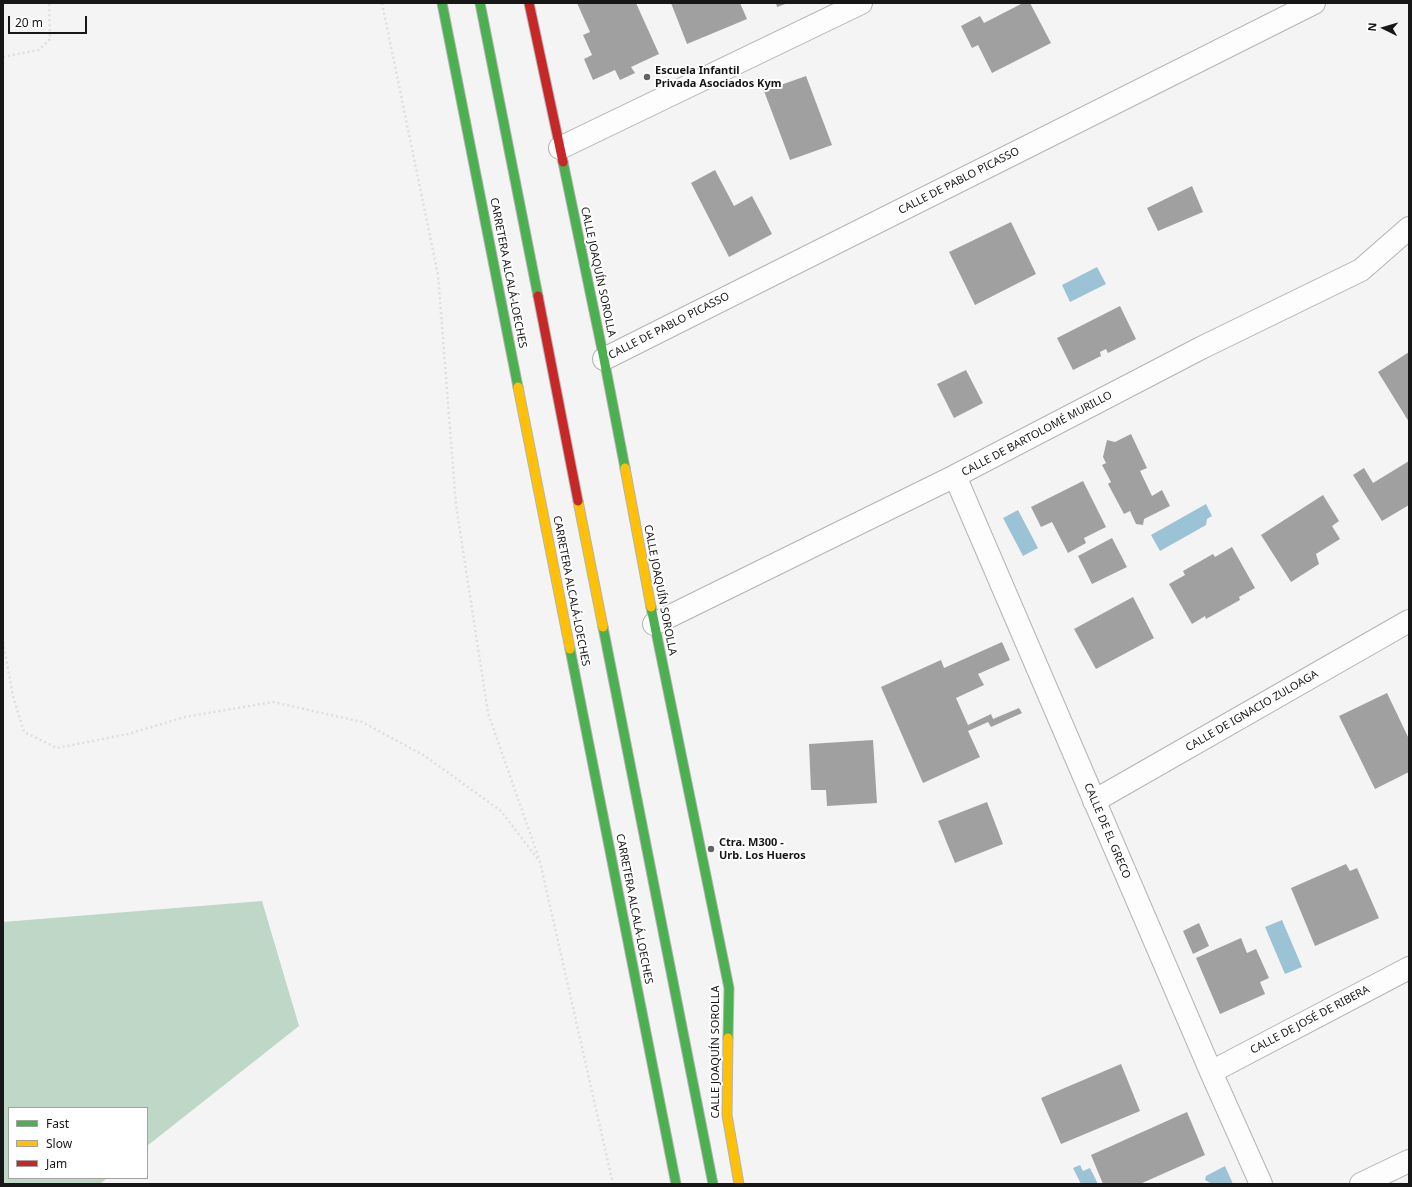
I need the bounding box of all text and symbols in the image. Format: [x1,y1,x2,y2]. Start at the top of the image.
scale bar [10,8,89,34]
north arrow [1364,8,1404,48]
text: 20 m [15,14,43,31]
text: N [1364,22,1379,32]
place label: Escuela Infantil Privada Asociados Kym [655,64,781,90]
marker: Escuela Infantil Privada Asociados Kym [642,72,652,82]
street label: CALLE DE PABLO PICASSO [896,145,1022,217]
street label: CARRETERA ALCALÁ-LOECHES [487,197,529,349]
street label: CALLE JOAQUÍN SOROLLA [578,206,618,338]
street label: CALLE DE PABLO PICASSO [606,290,732,362]
street label: CALLE DE BARTOLOMÉ MURILLO [959,389,1115,479]
street label: CARRETERA ALCALÁ-LOECHES [550,515,592,667]
street label: CALLE JOAQUÍN SOROLLA [641,524,679,656]
street label: CALLE DE IGNACIO ZULOAGA [1183,668,1321,754]
street label: CALLE DE EL GRECO [1081,781,1133,881]
street label: CARRETERA ALCALÁ-LOECHES [613,833,655,985]
place label: Ctra. M300 - Urb. Los Hueros [719,836,806,862]
marker: Ctra. M300 - Urb. Los Hueros [706,844,716,854]
street label: CALLE DE JOSÉ DE RIBERA [1248,983,1372,1057]
street label: CALLE JOAQUÍN SOROLLA [709,986,723,1118]
legend [8,1107,148,1179]
text: Fast [46,1115,69,1132]
text: Slow [46,1135,72,1152]
text: Jam [46,1155,67,1172]

